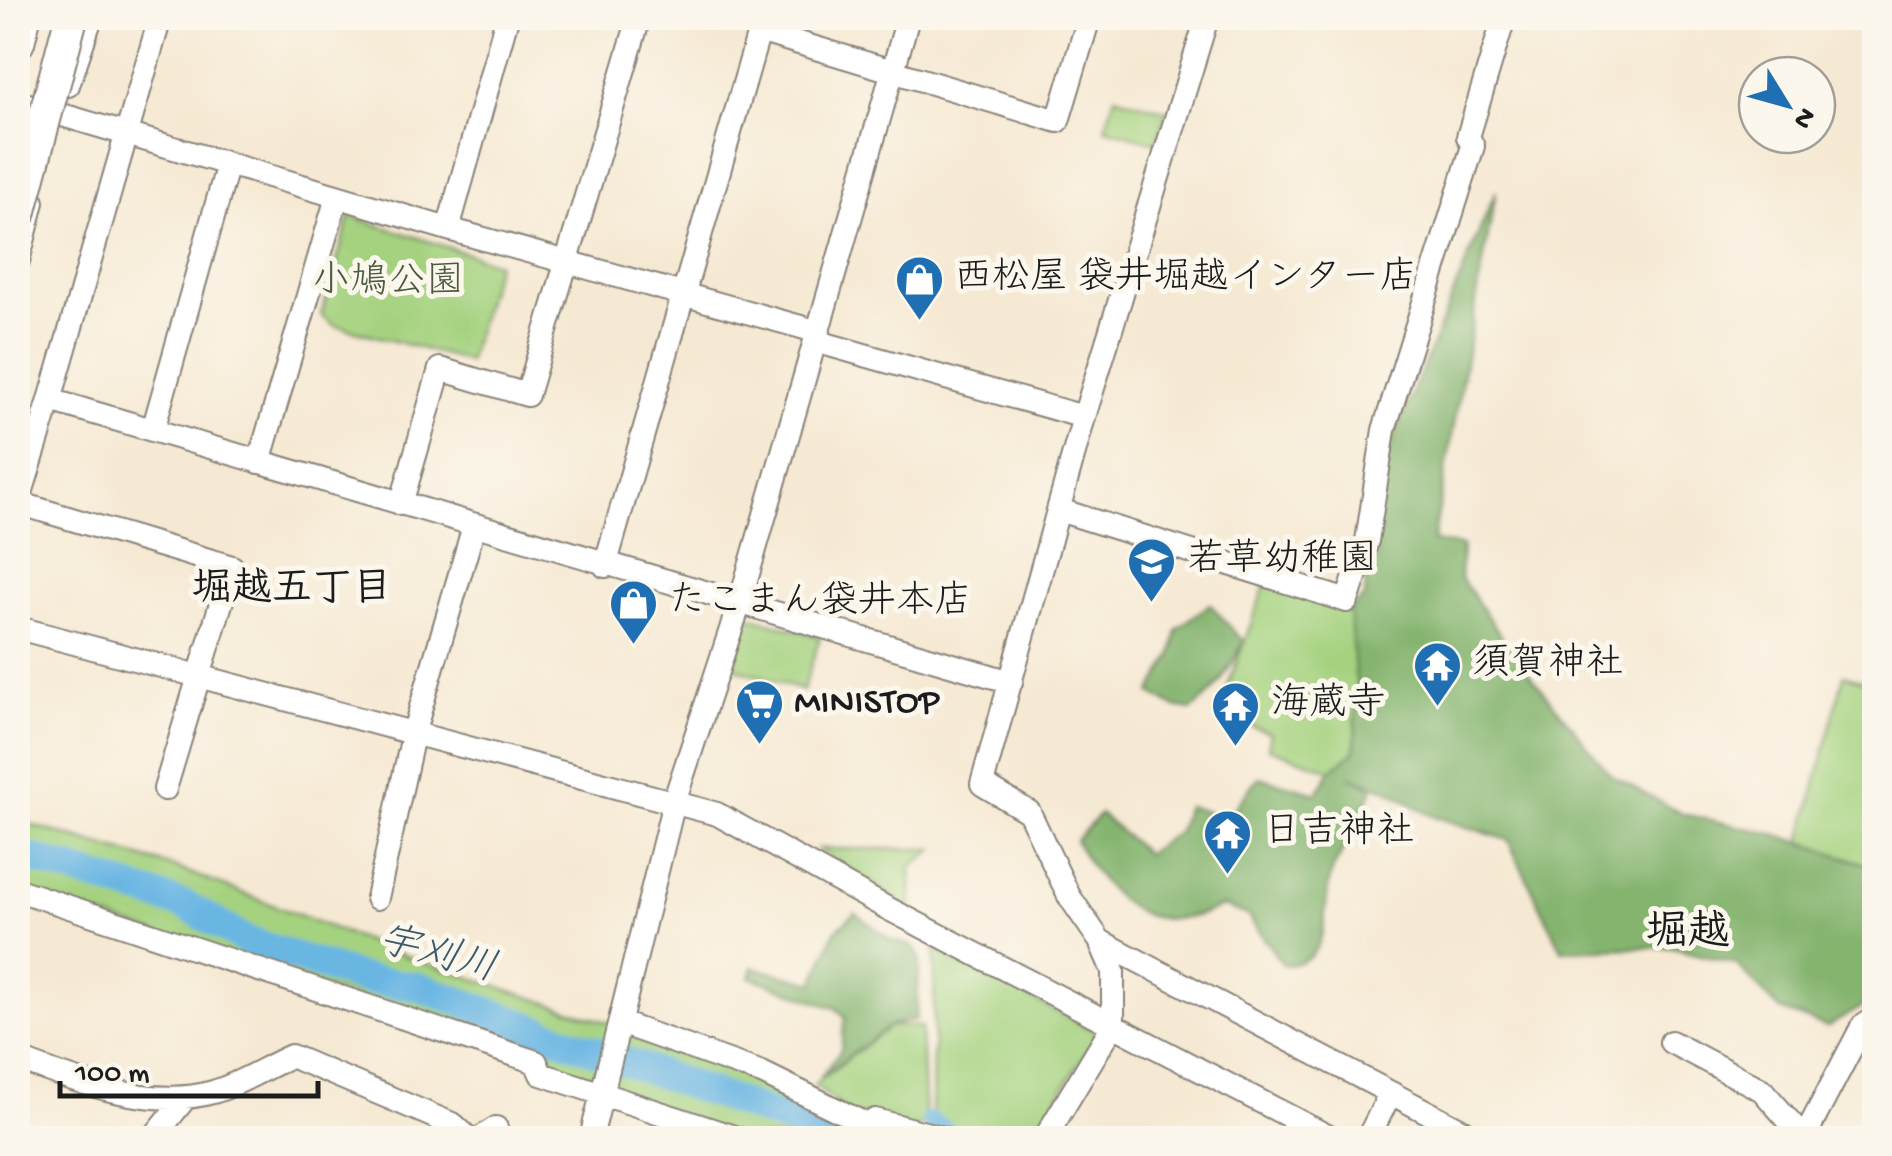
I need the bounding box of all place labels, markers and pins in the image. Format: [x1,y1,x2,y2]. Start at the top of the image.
shop icon: 西松屋 袋井堀越インター店 [893,254,945,322]
place label: 西松屋 袋井堀越インター店 [954,256,1417,302]
school or university icon: 若草幼稚園 [1126,536,1178,604]
place label: 若草幼稚園 [1187,538,1377,584]
shop icon: たこまん袋井本店 [607,578,659,646]
place label: たこまん袋井本店 [668,580,972,626]
temple icon: 須賀神社 [1411,640,1463,708]
place label: 須賀神社 [1472,642,1624,688]
supermarket icon: MINISTOP [733,678,785,746]
temple icon: 海蔵寺 [1210,680,1262,748]
place label: MINISTOP [794,682,941,726]
place label: 海蔵寺 [1271,682,1385,728]
temple icon: 日吉神社 [1202,808,1254,876]
place label: 日吉神社 [1263,810,1415,856]

